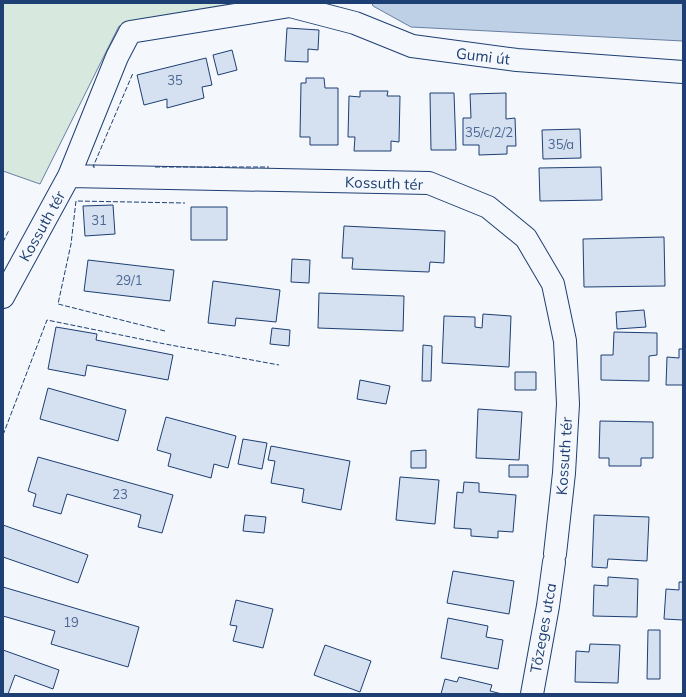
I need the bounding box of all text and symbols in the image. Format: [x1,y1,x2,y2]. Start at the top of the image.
street label: Gumi út [455,43,511,69]
house number: 35 [167,72,183,88]
house number: 35/c/2/2 [465,124,513,140]
house number: 35/a [548,136,574,152]
street label: Kossuth tér [345,172,424,194]
street label: Kossuth tér [15,187,70,265]
house number: 31 [91,212,107,228]
house number: 29/1 [115,272,143,288]
street label: Kossuth tér [552,416,576,496]
house number: 23 [112,486,128,502]
street label: Tőzeges utca [526,582,560,674]
house number: 19 [63,614,79,630]

